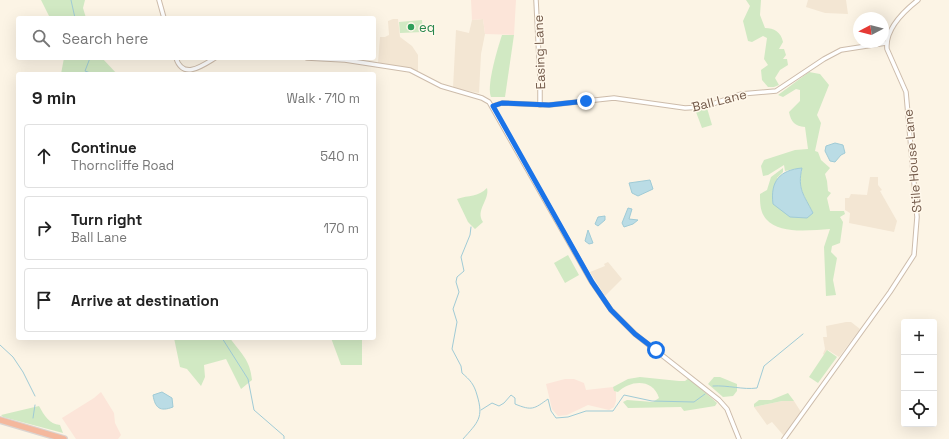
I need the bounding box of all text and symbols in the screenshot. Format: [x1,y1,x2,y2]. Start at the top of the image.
north arrow [853,12,889,48]
street label: Easing Lane [530,14,549,90]
search box [16,16,376,60]
place label: eq [419,19,435,36]
marker: eq [406,22,416,32]
icon: search [30,27,52,49]
text: Search here [62,29,148,48]
street label: Ball Lane [690,85,748,116]
text: 9 min [32,87,76,109]
text: Walk · 710 m [287,90,360,107]
route end [577,92,595,110]
street label: Stile House Lane [899,108,925,214]
text: Continue [71,138,137,157]
icon: ahead [33,145,55,167]
text: 540 m [320,148,359,165]
text: Thorncliffe Road [71,157,174,174]
text: Turn right [71,210,142,229]
icon: right [33,217,55,239]
text: 170 m [323,220,359,237]
text: Ball Lane [71,229,127,246]
icon: arrive [33,289,55,311]
text: Arrive at destination [71,291,219,310]
map controls [901,319,937,427]
button: + [901,319,937,355]
route start [647,341,665,359]
button: − [901,355,937,391]
button: locate [901,391,937,427]

